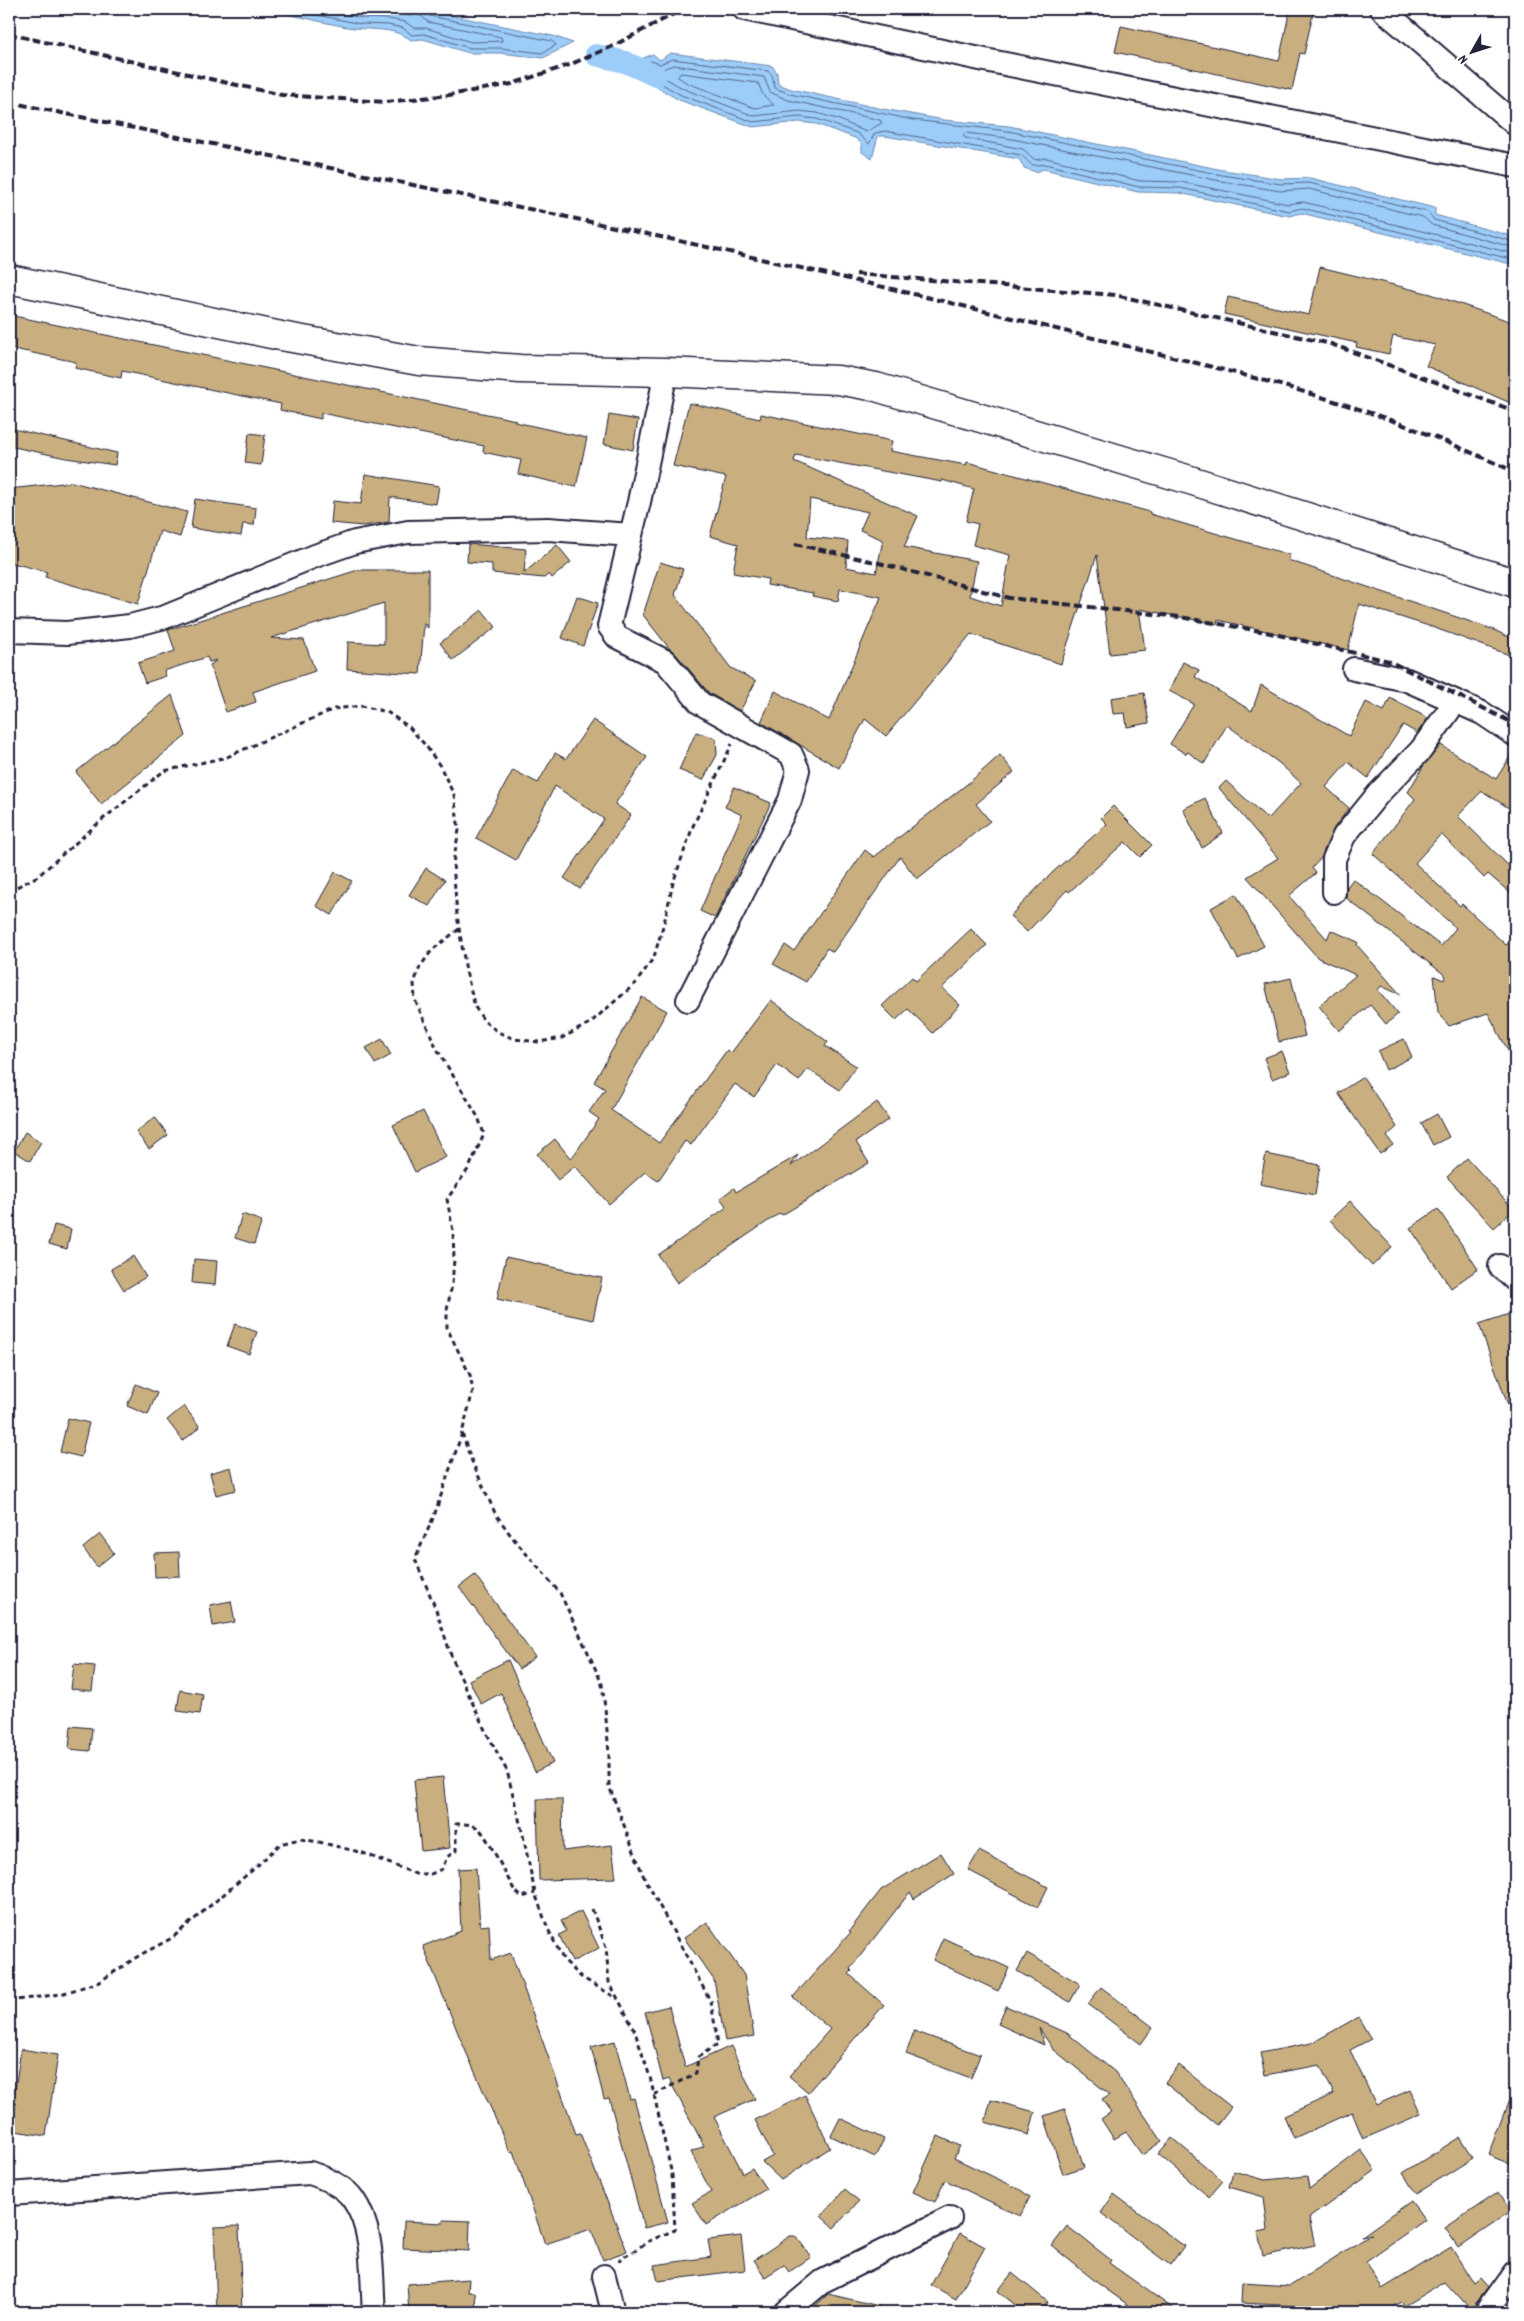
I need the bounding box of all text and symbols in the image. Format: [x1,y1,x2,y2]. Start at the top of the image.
north arrow [1446,28,1496,78]
text: N [1453,50,1473,68]

